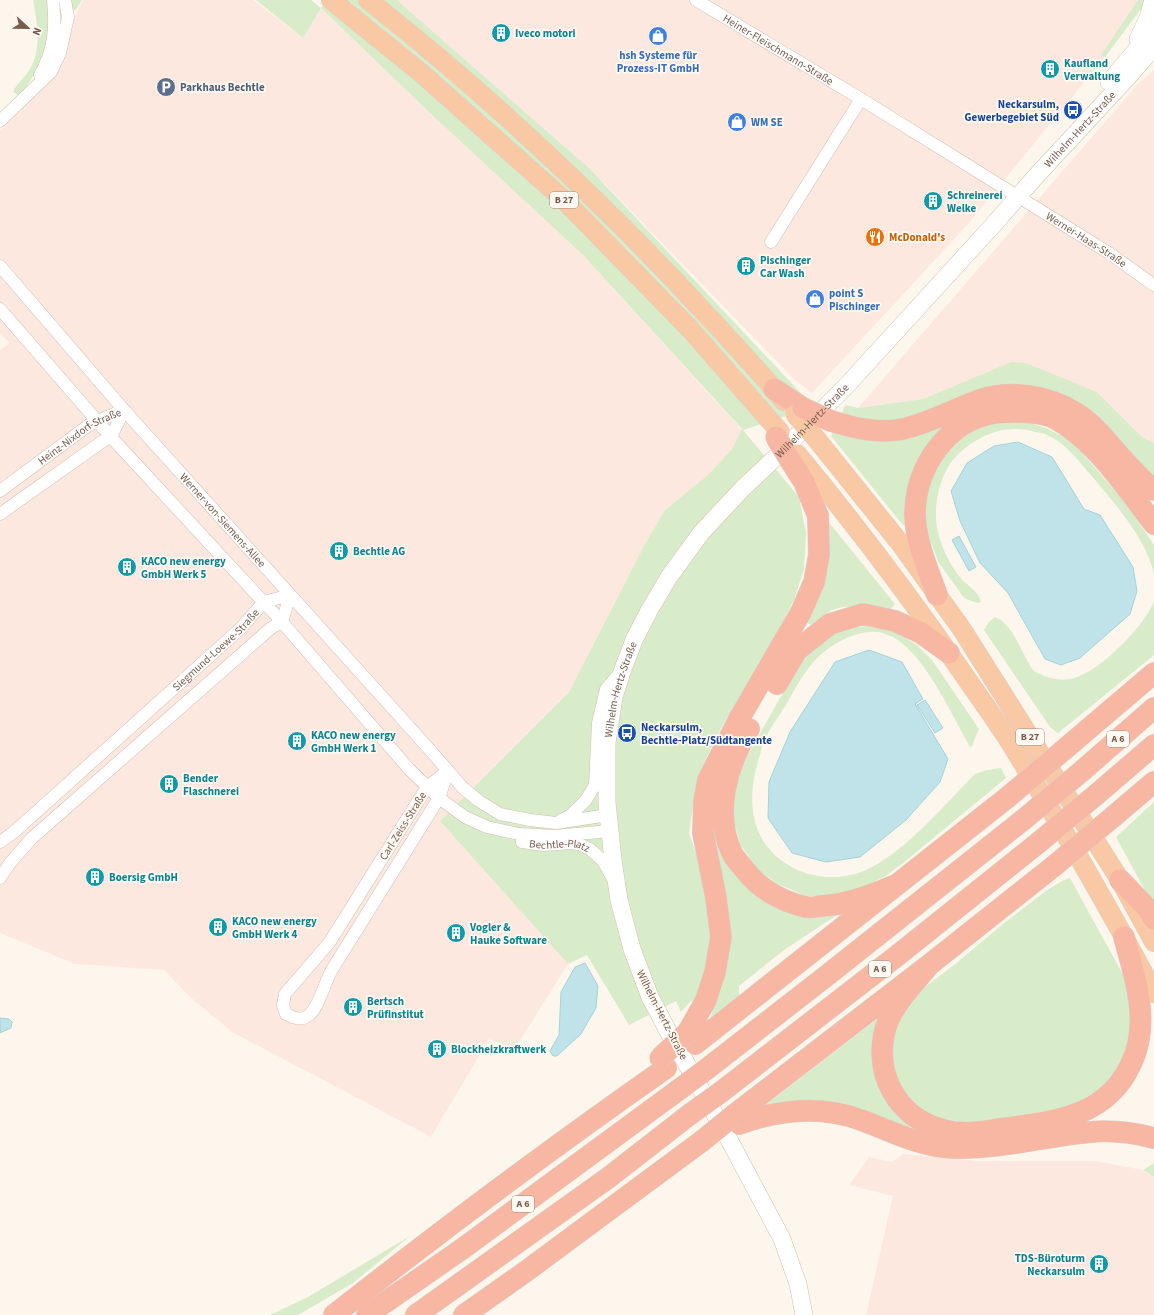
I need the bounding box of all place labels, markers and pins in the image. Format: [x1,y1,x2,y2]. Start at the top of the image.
building icon: Iveco motori [490,22,512,44]
shop icon: hsh Systeme für Prozess-IT GmbH [647,25,669,47]
place label: Iveco motori [515,26,576,41]
place label: hsh Systeme für Prozess-IT GmbH [617,48,699,76]
place label: Kaufland Verwaltung [1063,56,1120,84]
building icon: Kaufland Verwaltung [1039,58,1061,80]
parking icon: Parkhaus Bechtle [155,76,177,98]
place label: Parkhaus Bechtle [180,80,265,95]
place label: Neckarsulm, Gewerbegebiet Süd [965,97,1059,125]
bus stop icon: Neckarsulm, Gewerbegebiet Süd [1062,99,1084,121]
shop icon: WM SE [726,111,748,133]
place label: WM SE [751,115,783,130]
place label: Schreinerei Welke [947,188,1003,216]
building icon: Schreinerei Welke [922,190,944,212]
restaurant icon: McDonald's [864,226,886,248]
place label: McDonald's [889,230,945,245]
place label: Pischinger Car Wash [760,253,812,281]
building icon: Pischinger Car Wash [735,255,757,277]
place label: point S Pischinger [829,286,881,314]
shop icon: point S Pischinger [804,288,826,310]
building icon: Bechtle AG [328,540,350,562]
place label: Bechtle AG [353,544,405,559]
place label: KACO new energy GmbH Werk 5 [141,554,226,582]
building icon: KACO new energy GmbH Werk 5 [116,556,138,578]
place label: Neckarsulm, Bechtle-Platz/Südtangente [641,720,772,748]
bus stop icon: Neckarsulm, Bechtle-Platz/Südtangente [616,722,638,744]
place label: KACO new energy GmbH Werk 1 [311,728,396,756]
building icon: KACO new energy GmbH Werk 1 [286,730,308,752]
place label: Bender Flaschnerei [183,771,239,799]
building icon: Bender Flaschnerei [158,773,180,795]
building icon: Boersig GmbH [84,866,106,888]
place label: Boersig GmbH [109,870,178,885]
place label: KACO new energy GmbH Werk 4 [232,914,317,942]
building icon: KACO new energy GmbH Werk 4 [207,916,229,938]
place label: Vogler & Hauke Software [469,920,547,948]
building icon: Vogler & Hauke Software [445,922,467,944]
place label: Bertsch Prüfinstitut [367,994,425,1022]
building icon: Bertsch Prüfinstitut [342,996,364,1018]
building icon: Blockheizkraftwerk [426,1038,448,1060]
place label: Blockheizkraftwerk [451,1042,546,1057]
place label: TDS-Büroturm Neckarsulm [1015,1251,1085,1279]
building icon: TDS-Büroturm Neckarsulm [1088,1253,1110,1275]

